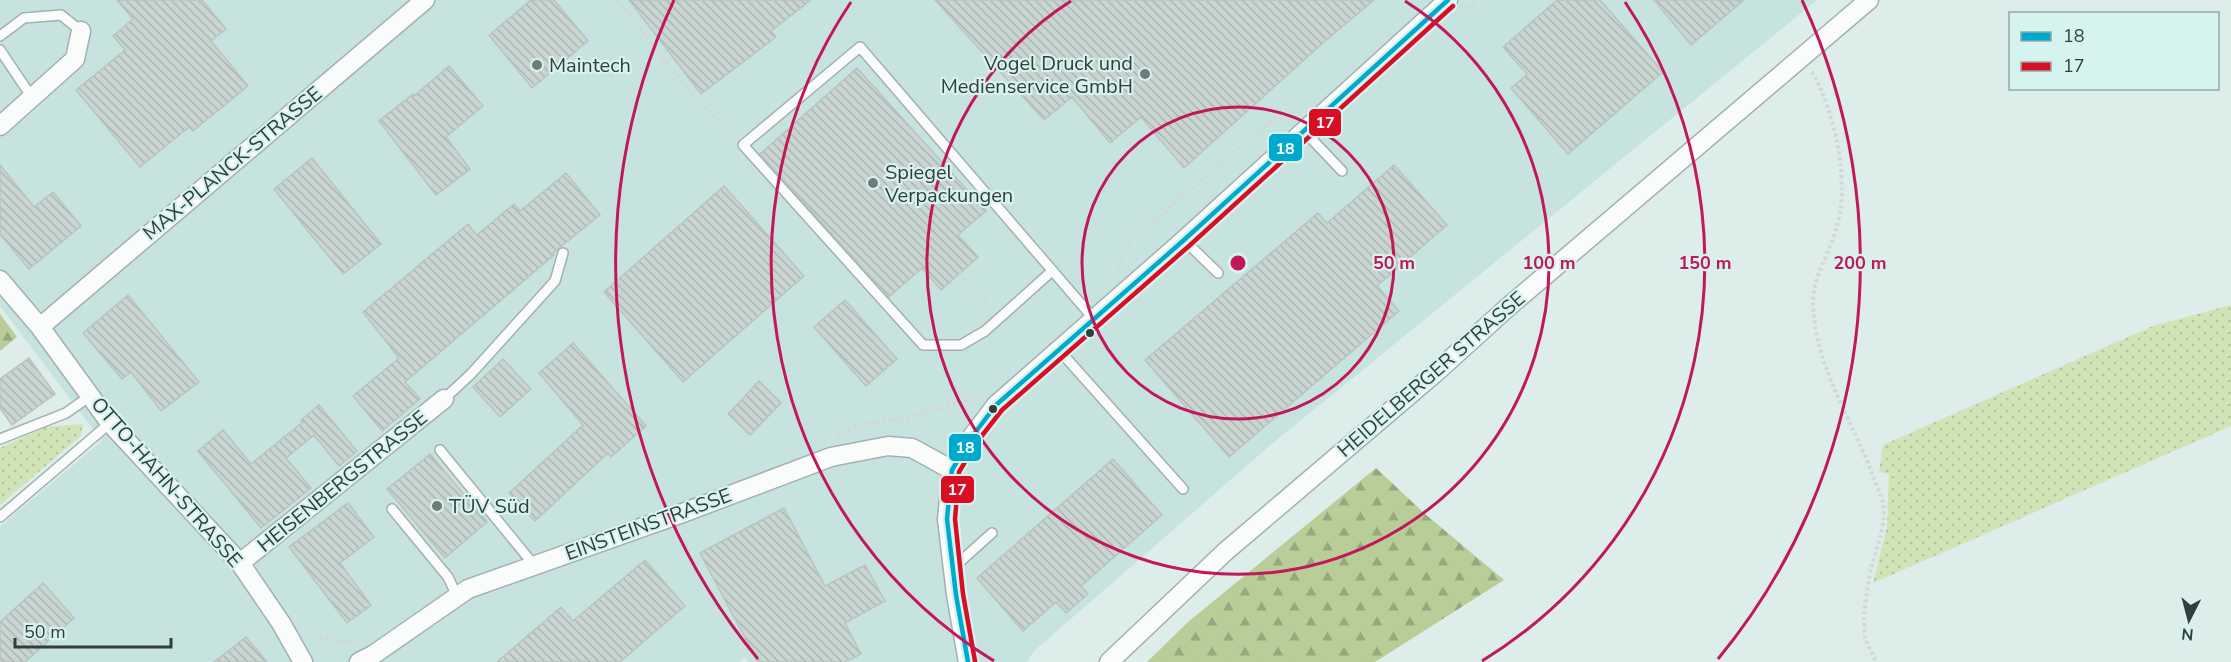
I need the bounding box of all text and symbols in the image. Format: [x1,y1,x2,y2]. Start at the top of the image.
legend [2009,12,2219,90]
text: 18 [2063,24,2085,48]
place label: Vogel Druck und Medienservice GmbH [941,50,1133,100]
place label: Maintech [549,52,631,79]
text: 17 [2063,54,2085,78]
marker: Maintech [530,58,544,72]
marker: Vogel Druck und Medienservice GmbH [1138,67,1152,81]
street label: MAX-PLANCK-STRASSE [137,80,328,246]
line badge: 17 [1308,108,1342,137]
text: 17 [1315,112,1335,134]
line badge: 18 [1268,133,1303,162]
text: 18 [1275,138,1295,160]
place label: Spiegel Verpackungen [884,159,1013,209]
marker: Spiegel Verpackungen [866,176,880,190]
text: 50 m [1373,251,1415,275]
text: 100 m [1522,251,1576,275]
text: 150 m [1678,251,1732,275]
text: 200 m [1833,251,1887,275]
centre of rings [1228,253,1248,273]
street label: HEIDELBERGER STRASSE [1332,285,1531,463]
unlabelled marker [1084,327,1096,339]
street label: OTTO-HAHN-STRASSE [85,391,248,573]
unlabelled marker [987,403,999,415]
street label: HEISENBERGSTRASSE [252,404,433,558]
line badge: 18 [948,433,982,462]
text: 18 [955,437,975,459]
line badge: 17 [940,475,975,504]
text: 17 [947,479,967,501]
street label: EINSTEINSTRASSE [561,482,735,567]
place label: TÜV Süd [449,493,530,520]
marker: TÜV Süd [430,499,444,513]
north arrow [2159,590,2219,650]
scale bar [15,611,171,649]
text: 50 m [24,620,66,644]
text: N [2180,622,2195,645]

